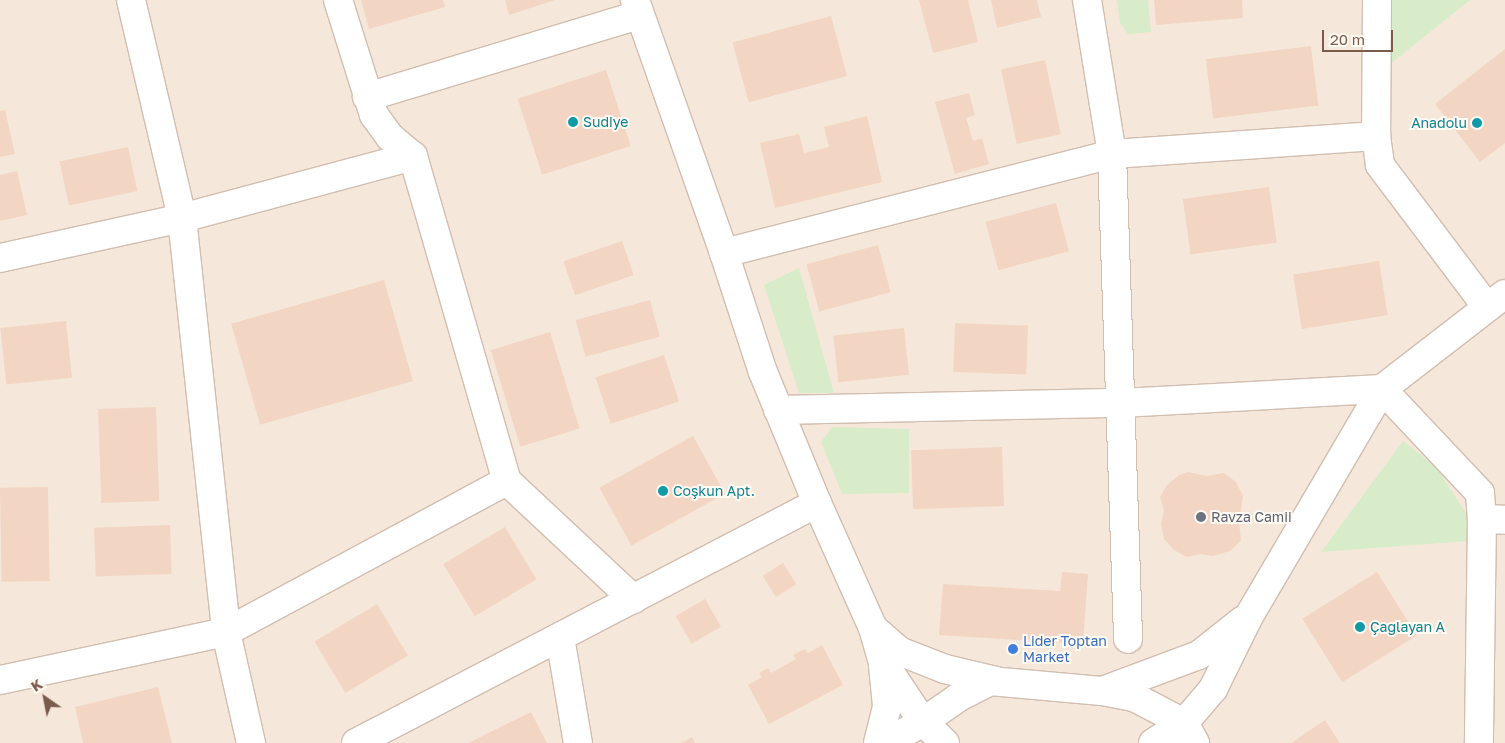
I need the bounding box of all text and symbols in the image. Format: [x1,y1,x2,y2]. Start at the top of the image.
scale bar [1325,20,1396,52]
text: 20 m [1330,30,1365,48]
place label: Sudiye [583,114,628,130]
place label: Anadolu [1411,115,1467,131]
marker: Sudiye [567,116,579,128]
marker: Anadolu [1471,117,1483,129]
place label: Coşkun Apt. [673,483,755,499]
marker: Coşkun Apt. [657,485,669,497]
place label: Ravza Camii [1211,509,1292,525]
marker: Ravza Camii [1195,511,1207,523]
place label: Çağlayan A [1370,619,1445,635]
marker: Çağlayan A [1354,621,1366,633]
place label: Lider Toptan Market [1023,633,1107,666]
marker: Lider Toptan Market [1007,643,1019,655]
north arrow [20,673,70,723]
text: K [28,675,45,695]

